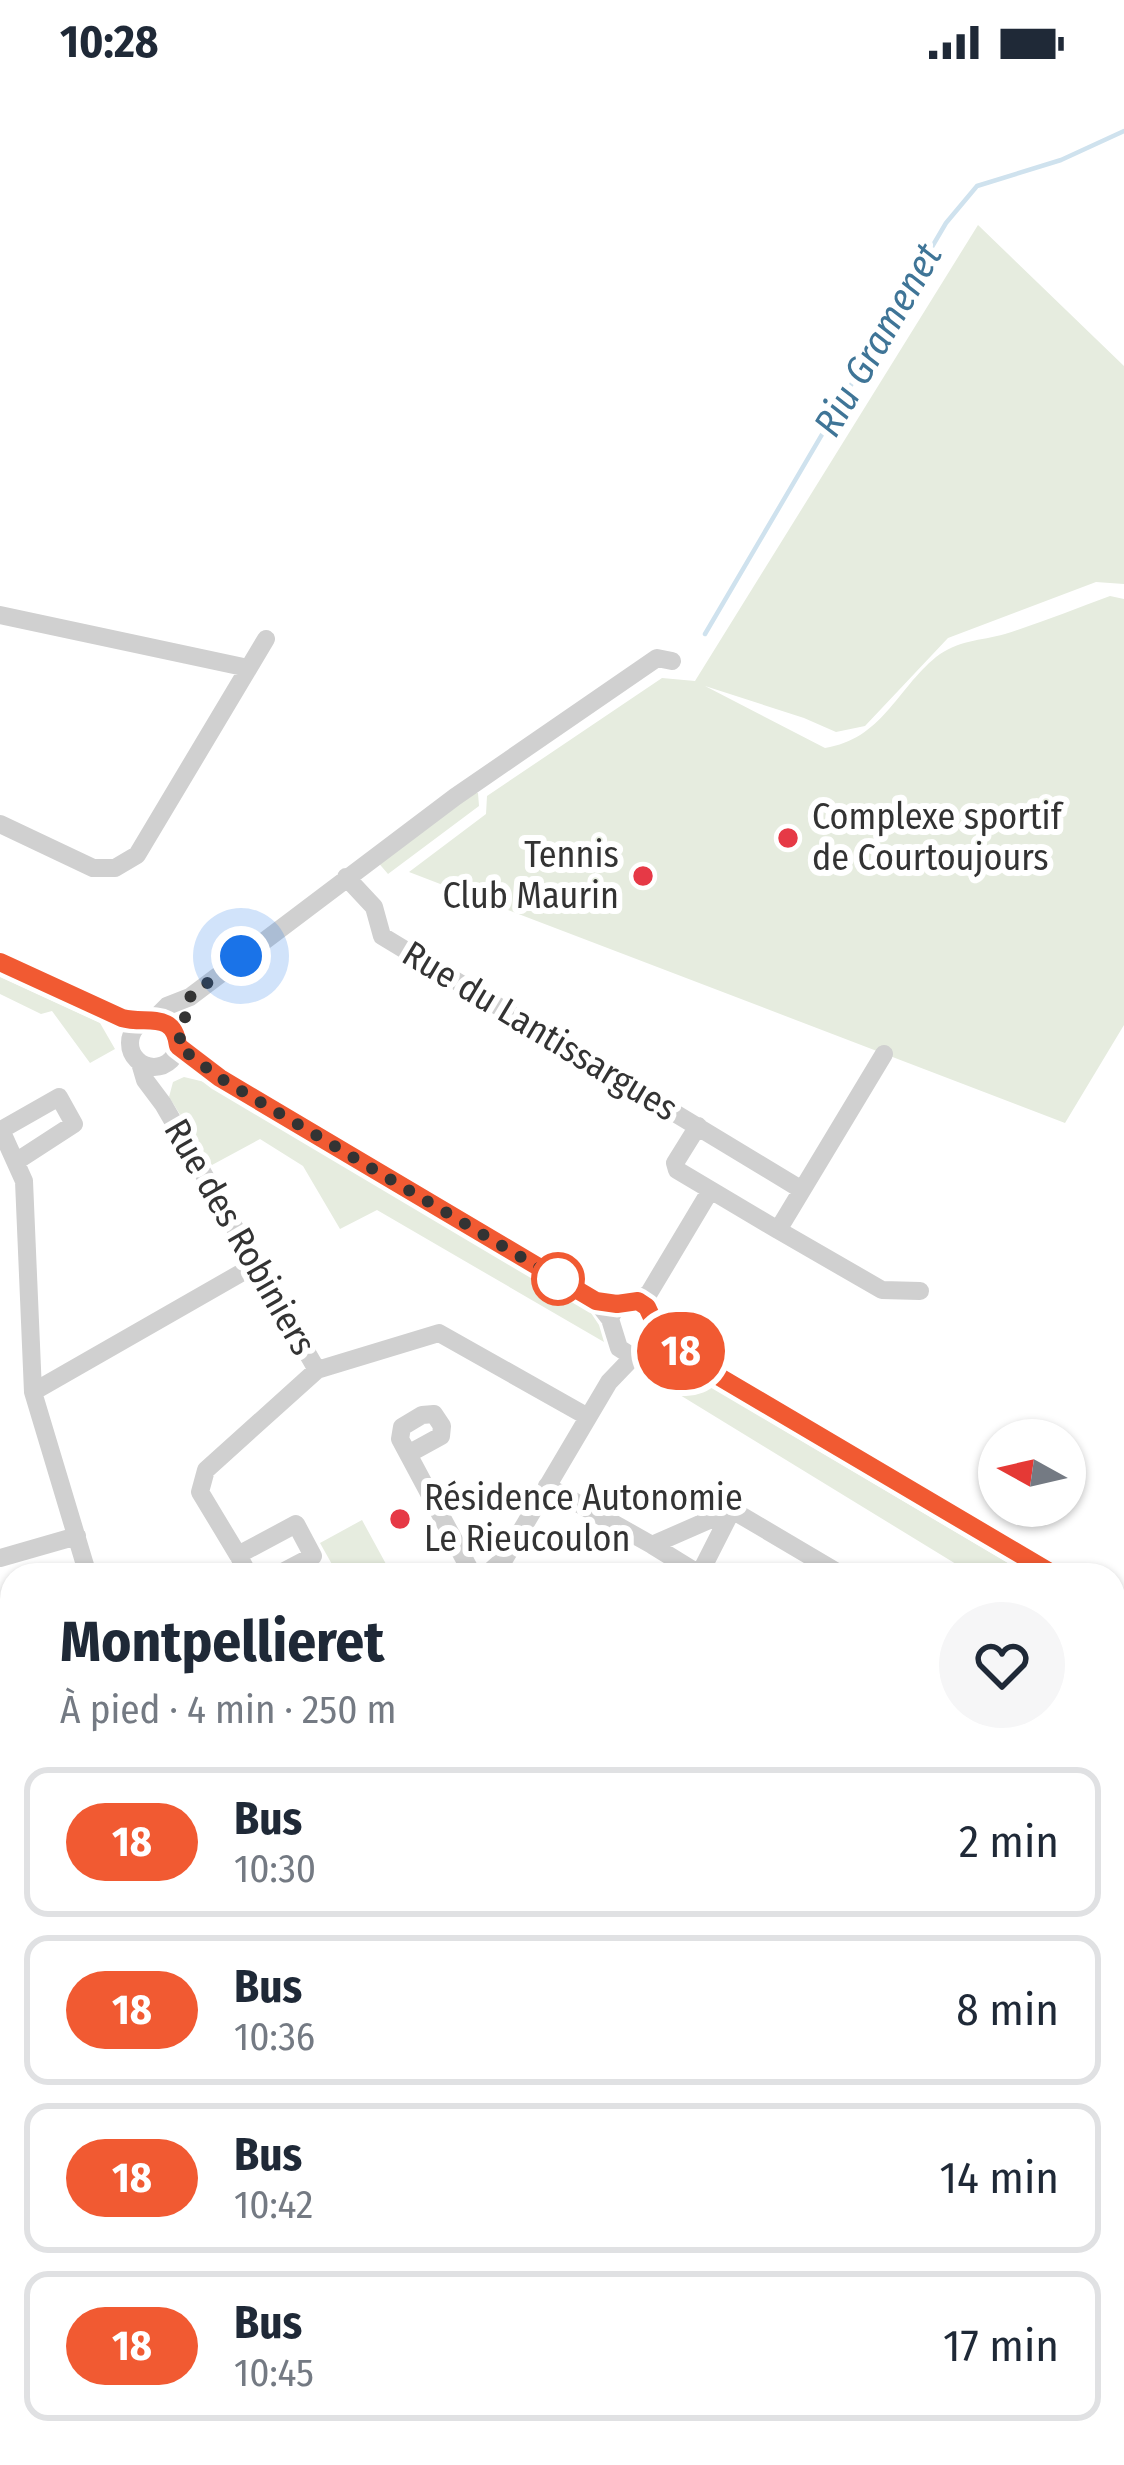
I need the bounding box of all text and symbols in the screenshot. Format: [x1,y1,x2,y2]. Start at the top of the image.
text: 10:28 [60,15,159,69]
water label: Riu Gramenet [804,235,952,445]
place label: Complexe sportif de Courtoujours [812,795,1065,880]
marker: Complexe sportif de Courtoujours [775,825,801,851]
place label: Tennis Club Maurin [442,833,619,918]
marker: Tennis Club Maurin [630,863,656,889]
your location [211,926,271,986]
street label: Rue du Lantissargues [395,932,685,1130]
street label: Rue des Robiniers [155,1111,325,1363]
unlabelled marker [533,1254,583,1304]
line badge: 18 [627,1312,735,1390]
text: 18 [661,1326,701,1376]
north arrow [978,1419,1086,1527]
map controls [978,1419,1086,1527]
place label: Résidence Autonomie Le Rieucoulon [424,1476,743,1561]
marker: Résidence Autonomie Le Rieucoulon [387,1506,413,1532]
button: heart [939,1602,1065,1728]
text: Montpellieret [60,1608,384,1676]
text: À pied · 4 min · 250 m [60,1687,397,1733]
text: Bus [234,1792,302,1846]
text: 2 min [959,1815,1059,1869]
text: 18 [112,1817,152,1867]
text: 10:30 [234,1846,316,1892]
text: Bus [234,1960,302,2014]
text: 8 min [956,1983,1059,2037]
text: 18 [112,1985,152,2035]
text: 10:36 [234,2014,315,2060]
text: Bus [234,2128,302,2182]
text: 14 min [939,2151,1059,2205]
text: 18 [112,2153,152,2203]
text: 10:42 [234,2182,313,2228]
text: Bus [234,2296,302,2350]
text: 17 min [943,2319,1059,2373]
text: 18 [112,2321,152,2371]
text: 10:45 [234,2350,314,2396]

